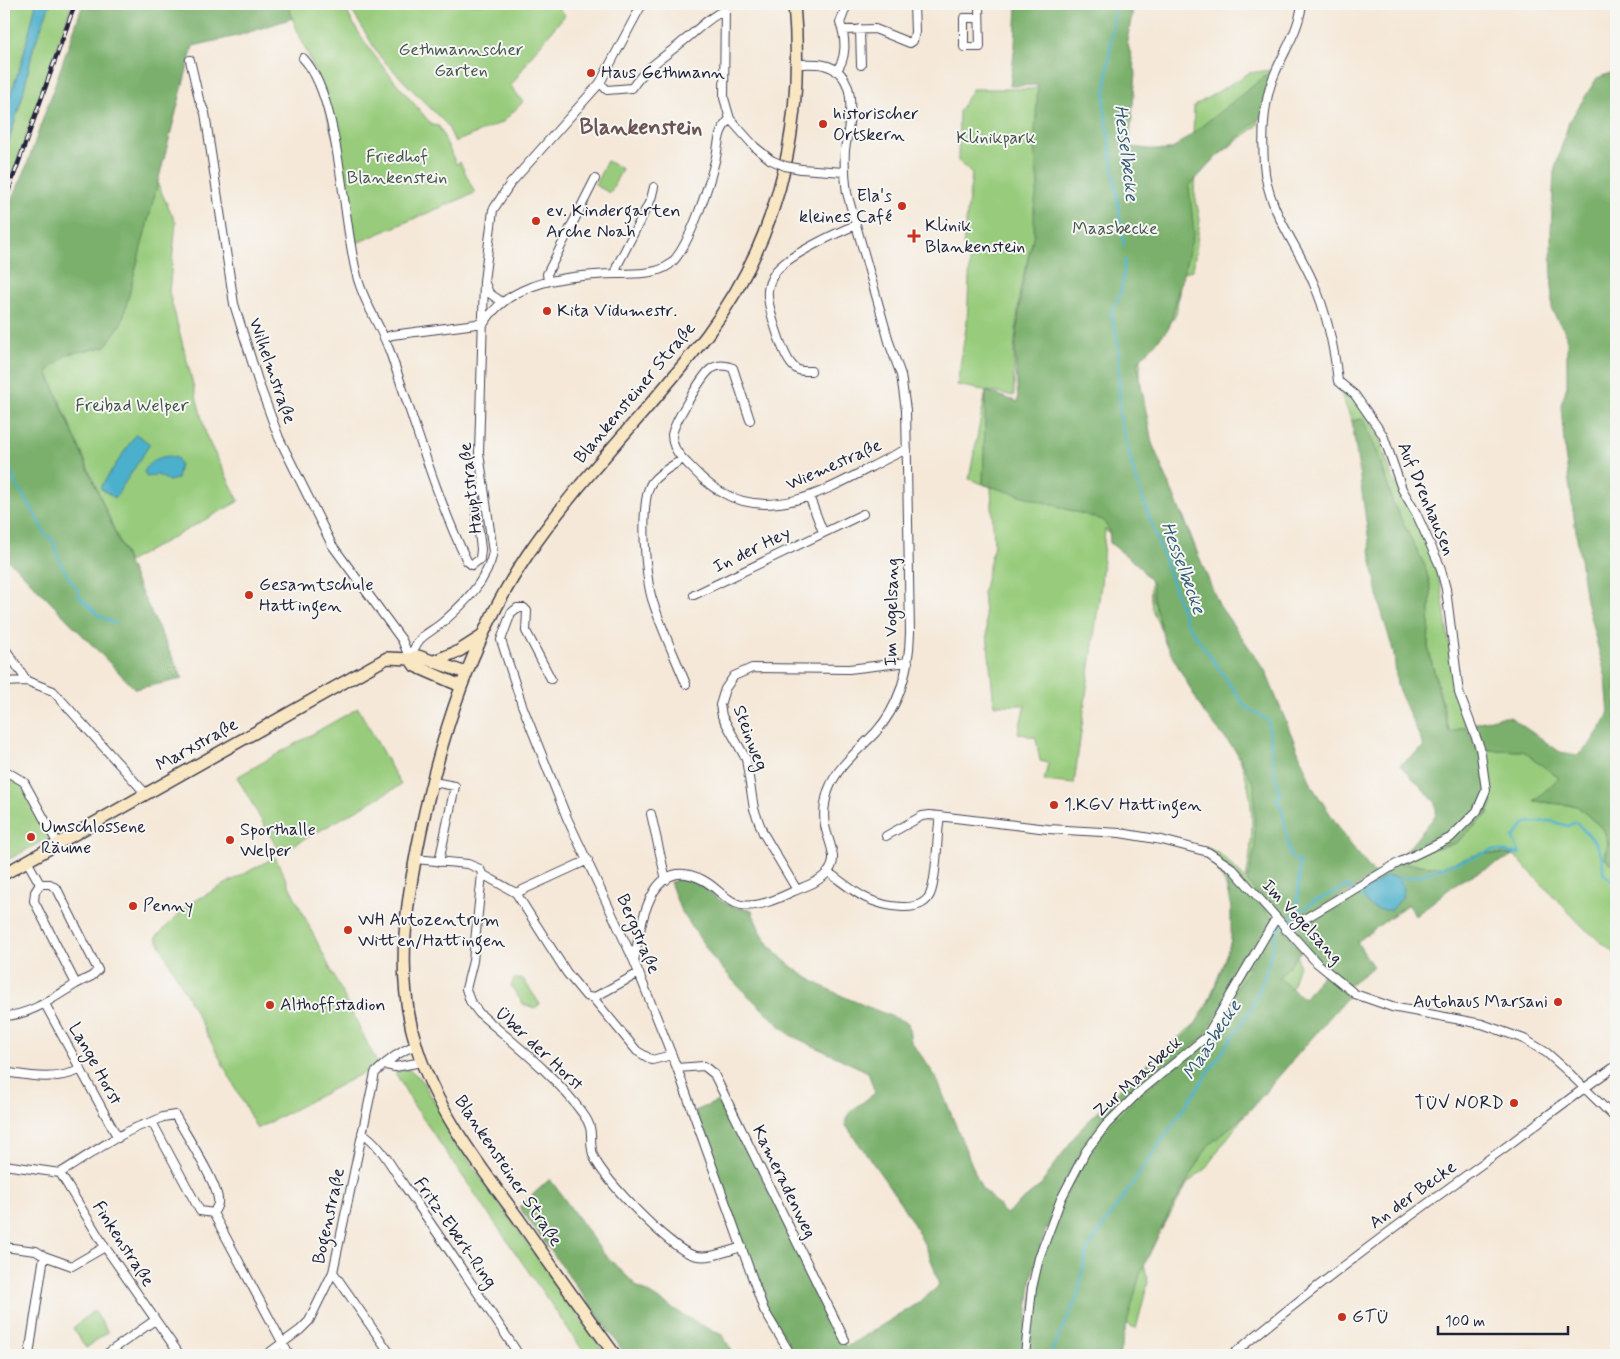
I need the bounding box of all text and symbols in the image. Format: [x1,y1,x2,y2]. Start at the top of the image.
park label: Gethmannscher Garten [398,38,524,83]
place label: Haus Gethmann [601,61,725,85]
marker: Haus Gethmann [585,67,597,79]
place label: historischer Ortskern [833,102,919,147]
water label: Hesselbecke [1108,103,1144,203]
district label: Blankenstein [580,114,702,142]
marker: historischer Ortskern [817,118,829,130]
park label: Klinikpark [956,126,1036,150]
park label: Friedhof Blankenstein [347,145,447,190]
place label: Ela's kleines Café [799,184,892,229]
place label: ev. Kindergarten Arche Noah [546,199,681,244]
marker: Ela's kleines Café [896,200,908,212]
place label: Klinik Blankenstein [925,214,1025,259]
marker: ev. Kindergarten Arche Noah [530,215,542,227]
park label: Maasbecke [1072,217,1158,241]
marker: Klinik Blankenstein [907,229,921,243]
place label: Kita Vidumestr. [557,299,677,323]
marker: Kita Vidumestr. [541,305,553,317]
street label: Wilhelmstraße [243,315,301,427]
street label: Blankensteiner Straße [569,317,701,469]
park label: Freibad Welper [75,394,189,418]
street label: Wiemestraße [782,433,886,497]
street label: Auf Drenhausen [1391,439,1461,559]
street label: Hauptstraße [453,441,488,535]
water label: Hesselbecke [1155,518,1212,618]
street label: In der Hey [709,521,795,579]
street label: Im Vogelsang [879,558,906,666]
place label: Gesamtschule Hattingen [259,573,374,620]
marker: Gesamtschule Hattingen [243,589,255,601]
street label: Steinweg [726,702,773,774]
street label: Marxstraße [152,713,242,777]
place label: 1.KGV Hattingen [1064,793,1202,819]
marker: 1.KGV Hattingen [1048,799,1060,811]
place label: Umschlossene Räume [41,815,146,860]
place label: Sporthalle Welper [240,818,316,863]
marker: Umschlossene Räume [25,831,37,843]
marker: Sporthalle Welper [224,834,236,846]
street label: Im Vogelsang [1256,874,1348,971]
street label: Bergstraße [609,890,666,978]
place label: Penny [143,894,193,918]
marker: Penny [127,900,139,912]
place label: WH Autozentrum Witten/Hattingen [358,908,505,955]
marker: WH Autozentrum Witten/Hattingen [342,924,354,936]
place label: Autohaus Marsani [1413,990,1548,1014]
place label: Althoffstadion [280,993,386,1017]
water label: Maasbecke [1177,995,1247,1085]
marker: Autohaus Marsani [1552,996,1564,1008]
marker: Althoffstadion [264,999,276,1011]
street label: Über der Horst [489,1002,589,1097]
street label: Lange Horst [62,1018,128,1110]
street label: Zur Maasbeck [1088,1031,1188,1123]
street label: Blankensteiner Straße [448,1091,568,1251]
place label: TÜV NORD [1415,1091,1504,1115]
marker: TÜV NORD [1508,1097,1520,1109]
street label: Kameradenweg [746,1121,822,1243]
street label: An der Becke [1365,1155,1462,1235]
street label: Bogenstraße [307,1166,353,1267]
street label: Fritz-Ebert-Ring [407,1173,502,1294]
street label: Finkenstraße [86,1196,160,1292]
scale bar [1438,1304,1568,1336]
place label: GTÜ [1352,1305,1389,1329]
marker: GTÜ [1336,1311,1348,1323]
text: 100 m [1445,1312,1485,1332]

